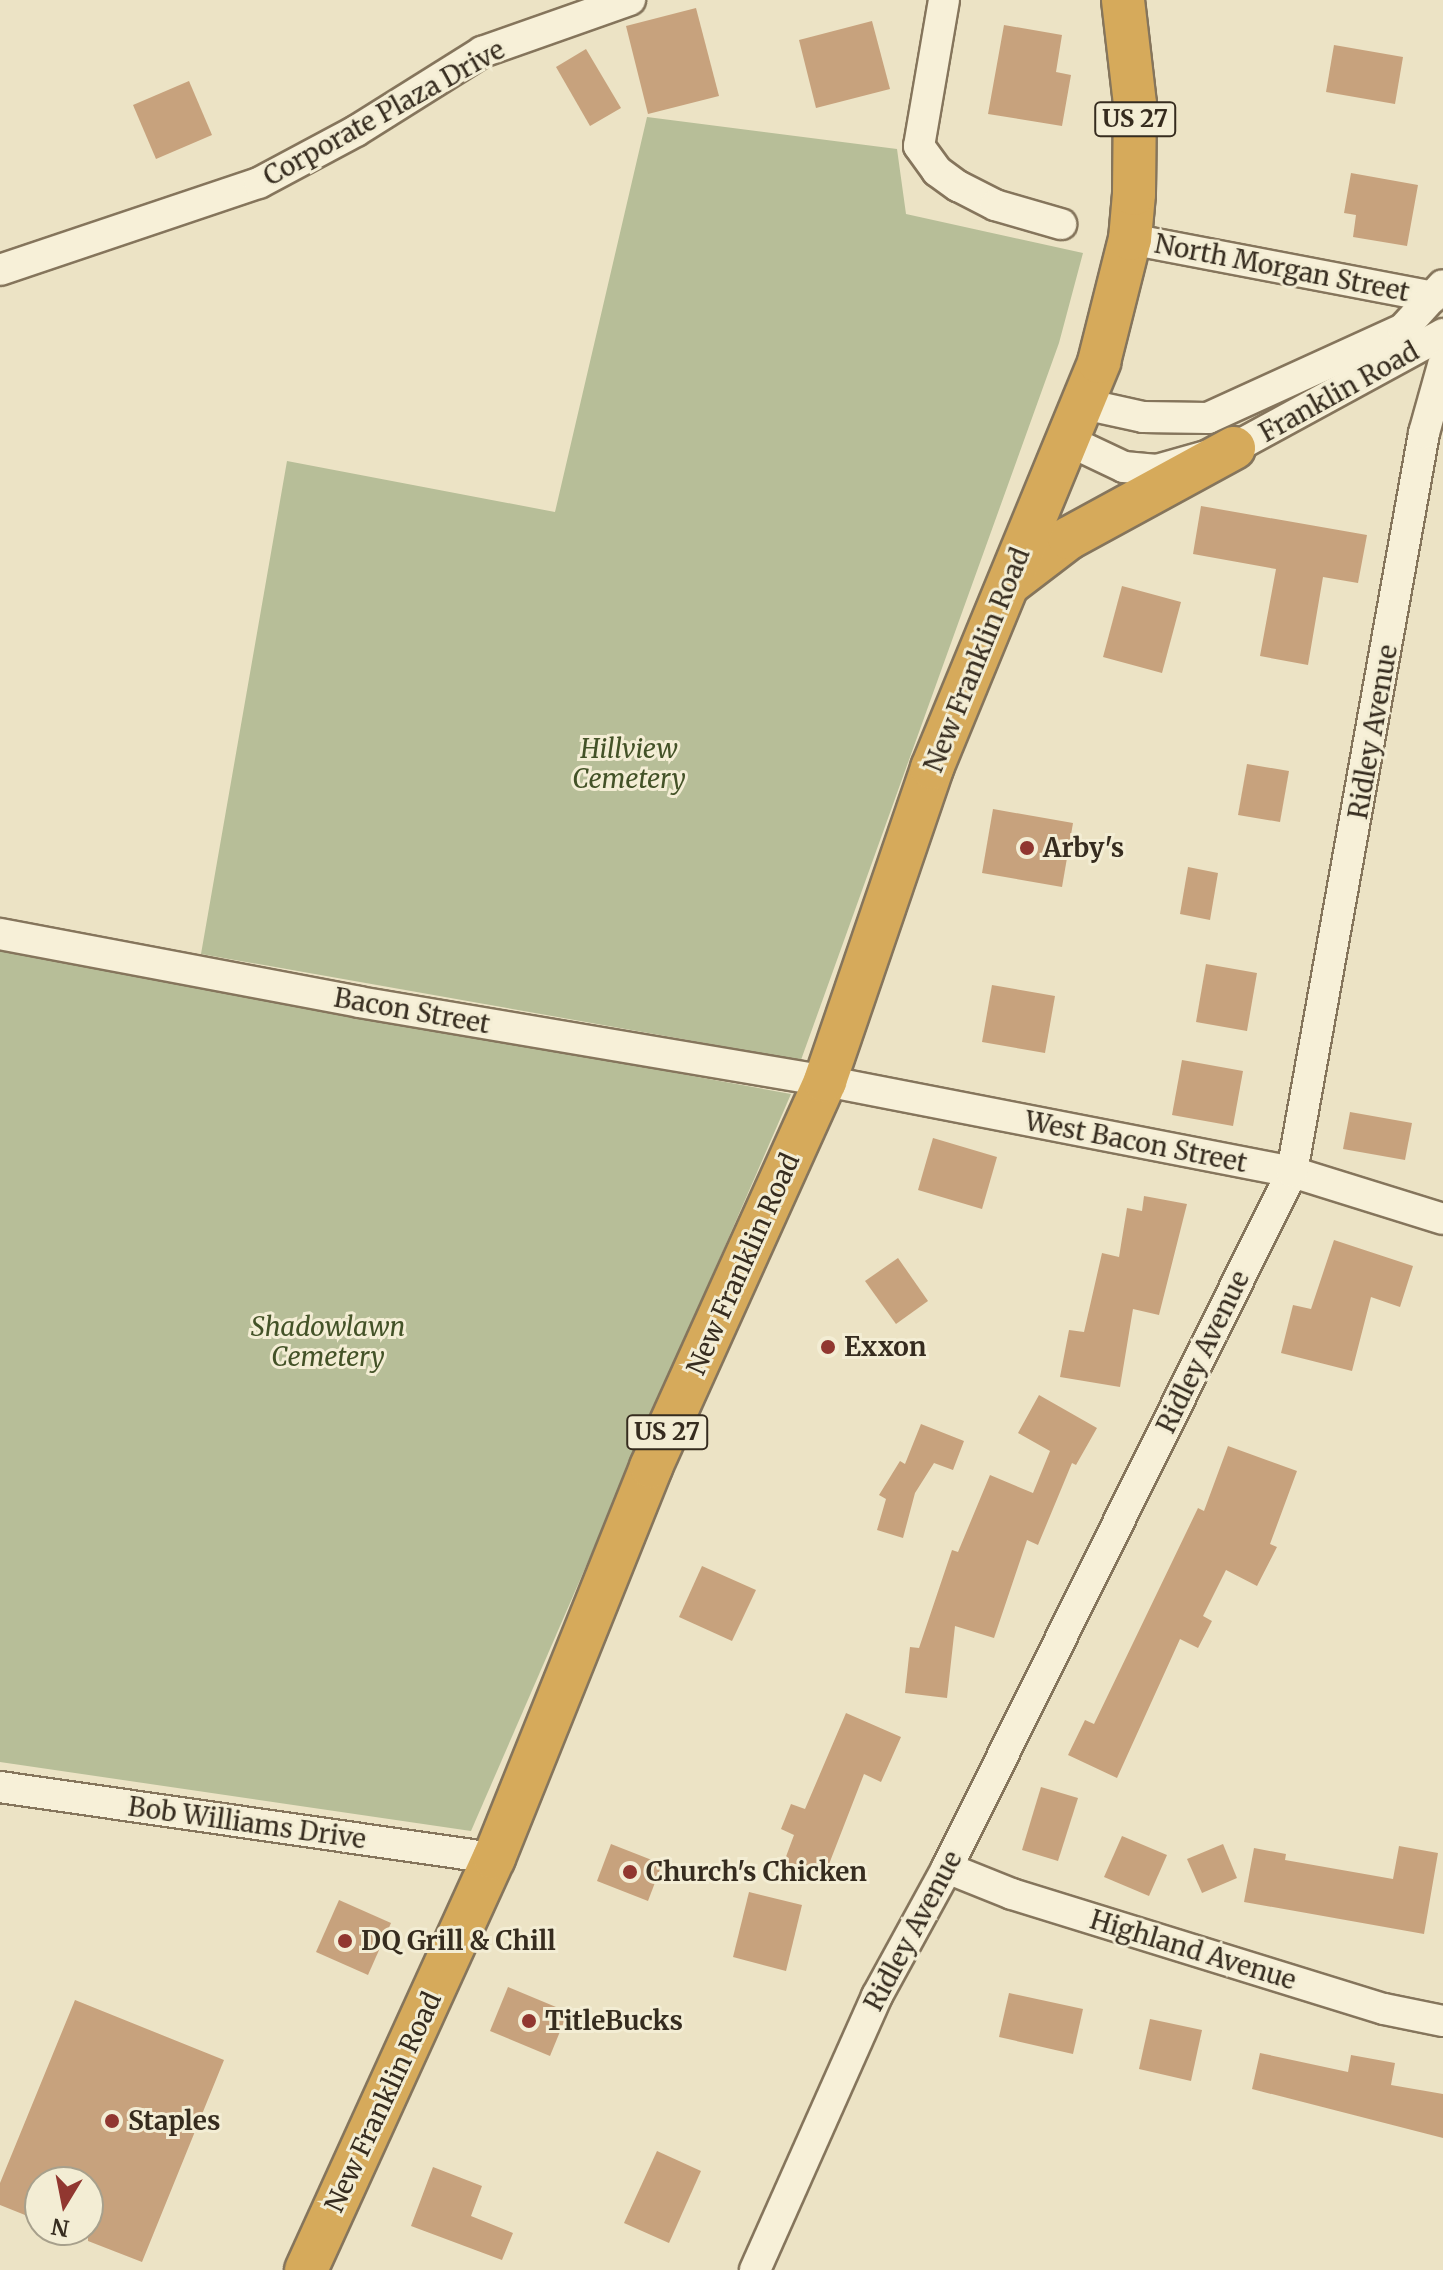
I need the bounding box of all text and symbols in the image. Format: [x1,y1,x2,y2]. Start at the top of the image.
street label: Corporate Plaza Drive [258,34,510,192]
road number: US 27 [1093,99,1177,139]
street label: North Morgan Street [1152,228,1412,308]
street label: Franklin Road [1254,335,1424,449]
street label: New Franklin Road [918,543,1036,777]
street label: Ridley Avenue [1342,642,1404,822]
park label: Hillview Cemetery [572,733,686,794]
place label: Arby's [1043,832,1124,864]
marker: Arby's [1018,839,1036,857]
street label: Bacon Street [332,982,492,1040]
street label: West Bacon Street [1022,1105,1250,1179]
street label: New Franklin Road [680,1148,806,1380]
street label: Ridley Avenue [1150,1266,1256,1438]
park label: Shadowlawn Cemetery [251,1311,405,1372]
place label: Exxon [844,1331,926,1363]
marker: Exxon [819,1338,837,1356]
road number: US 27 [625,1412,709,1452]
street label: Bob Williams Drive [126,1791,368,1855]
street label: Ridley Avenue [858,1846,968,2016]
place label: Church's Chicken [646,1856,867,1888]
marker: Church's Chicken [621,1863,639,1881]
street label: Highland Avenue [1086,1904,1300,1996]
place label: DQ Grill & Chill [361,1925,556,1957]
marker: DQ Grill & Chill [336,1932,354,1950]
street label: New Franklin Road [318,1987,448,2217]
place label: TitleBucks [545,2005,683,2037]
marker: TitleBucks [520,2012,538,2030]
place label: Staples [128,2105,220,2137]
marker: Staples [103,2112,121,2130]
north arrow [24,2166,104,2246]
text: N [49,2212,71,2243]

